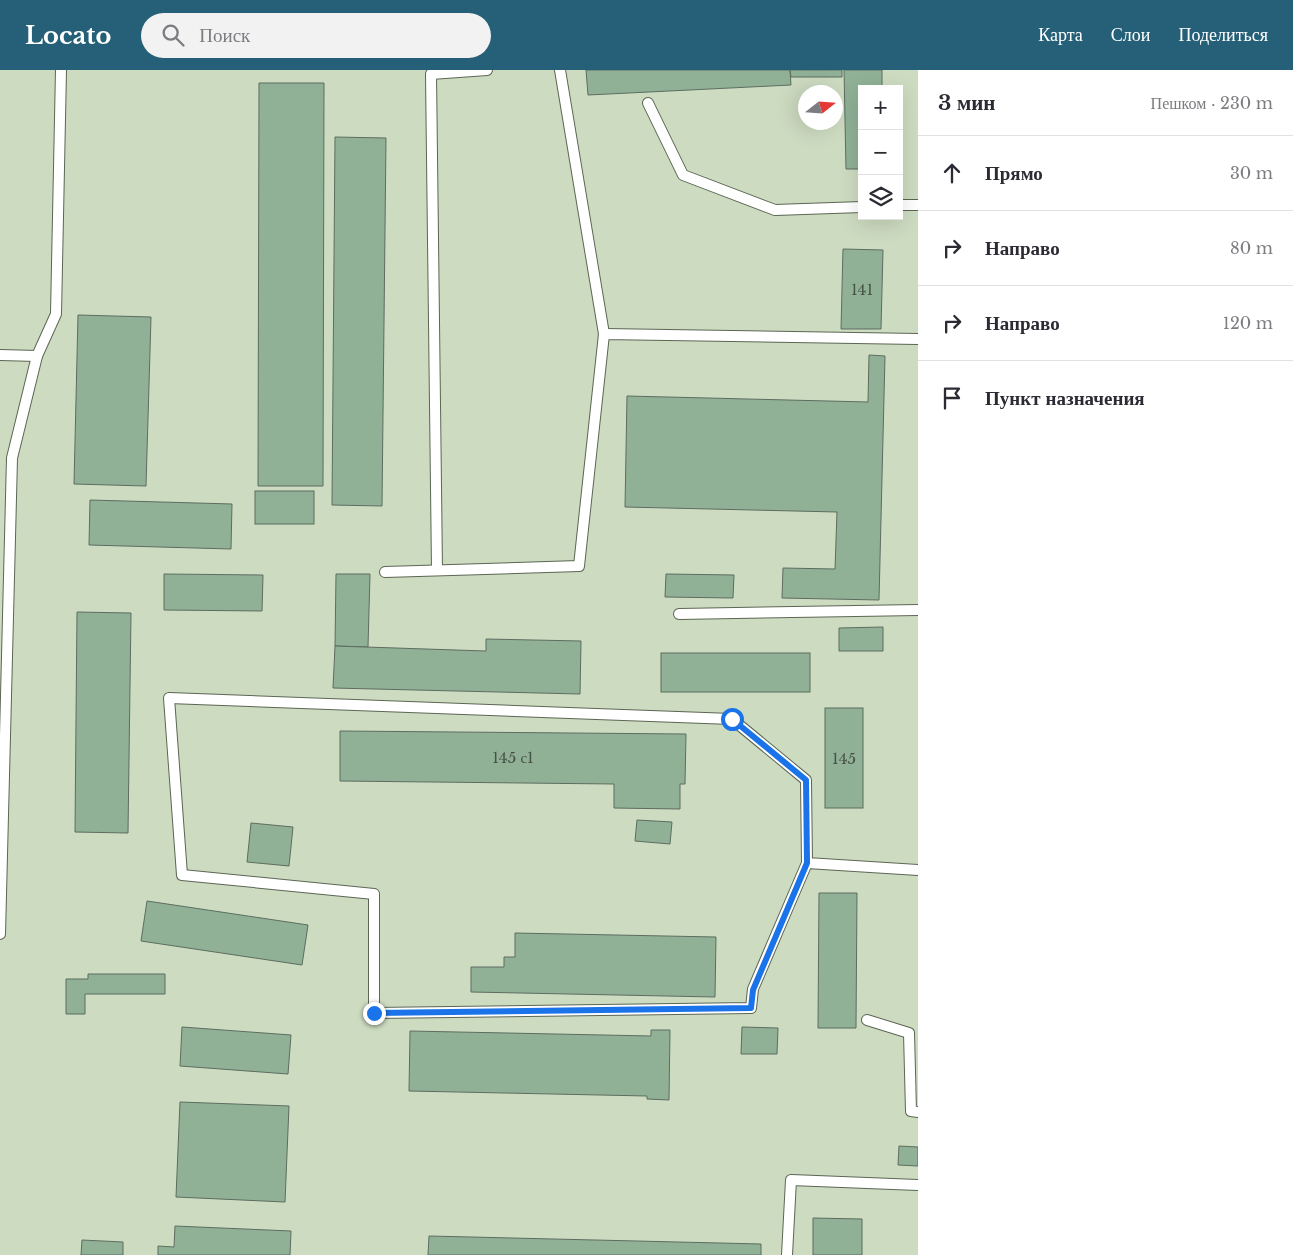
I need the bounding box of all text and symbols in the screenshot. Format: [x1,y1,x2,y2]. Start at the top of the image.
search box [141,13,491,58]
text: Locato [25,21,111,50]
icon: search [159,21,187,49]
text: Поиск [199,24,250,47]
text: Карта [1038,24,1083,46]
text: Слои [1111,24,1150,46]
text: Поделиться [1178,24,1268,46]
north arrow [798,85,843,130]
map controls [858,85,903,220]
button: + [858,85,903,130]
text: 3 мин [938,90,995,116]
text: Пешком · 230 m [1151,93,1273,113]
button: − [858,130,903,175]
icon: ahead [938,159,966,187]
text: Прямо [985,162,1043,185]
text: 30 m [1230,163,1273,183]
button: layers [858,175,903,220]
icon: right [938,234,966,262]
text: Направо [985,237,1060,260]
text: 80 m [1230,238,1273,258]
house number: 141 [851,280,873,299]
icon: right [938,309,966,337]
text: Направо [985,312,1060,335]
text: 120 m [1223,313,1273,333]
icon: arrive [938,384,966,412]
text: Пункт назначения [985,387,1145,410]
route start [721,708,744,731]
house number: 145 с1 [492,748,534,767]
house number: 145 [832,749,856,768]
route end [363,1002,386,1025]

